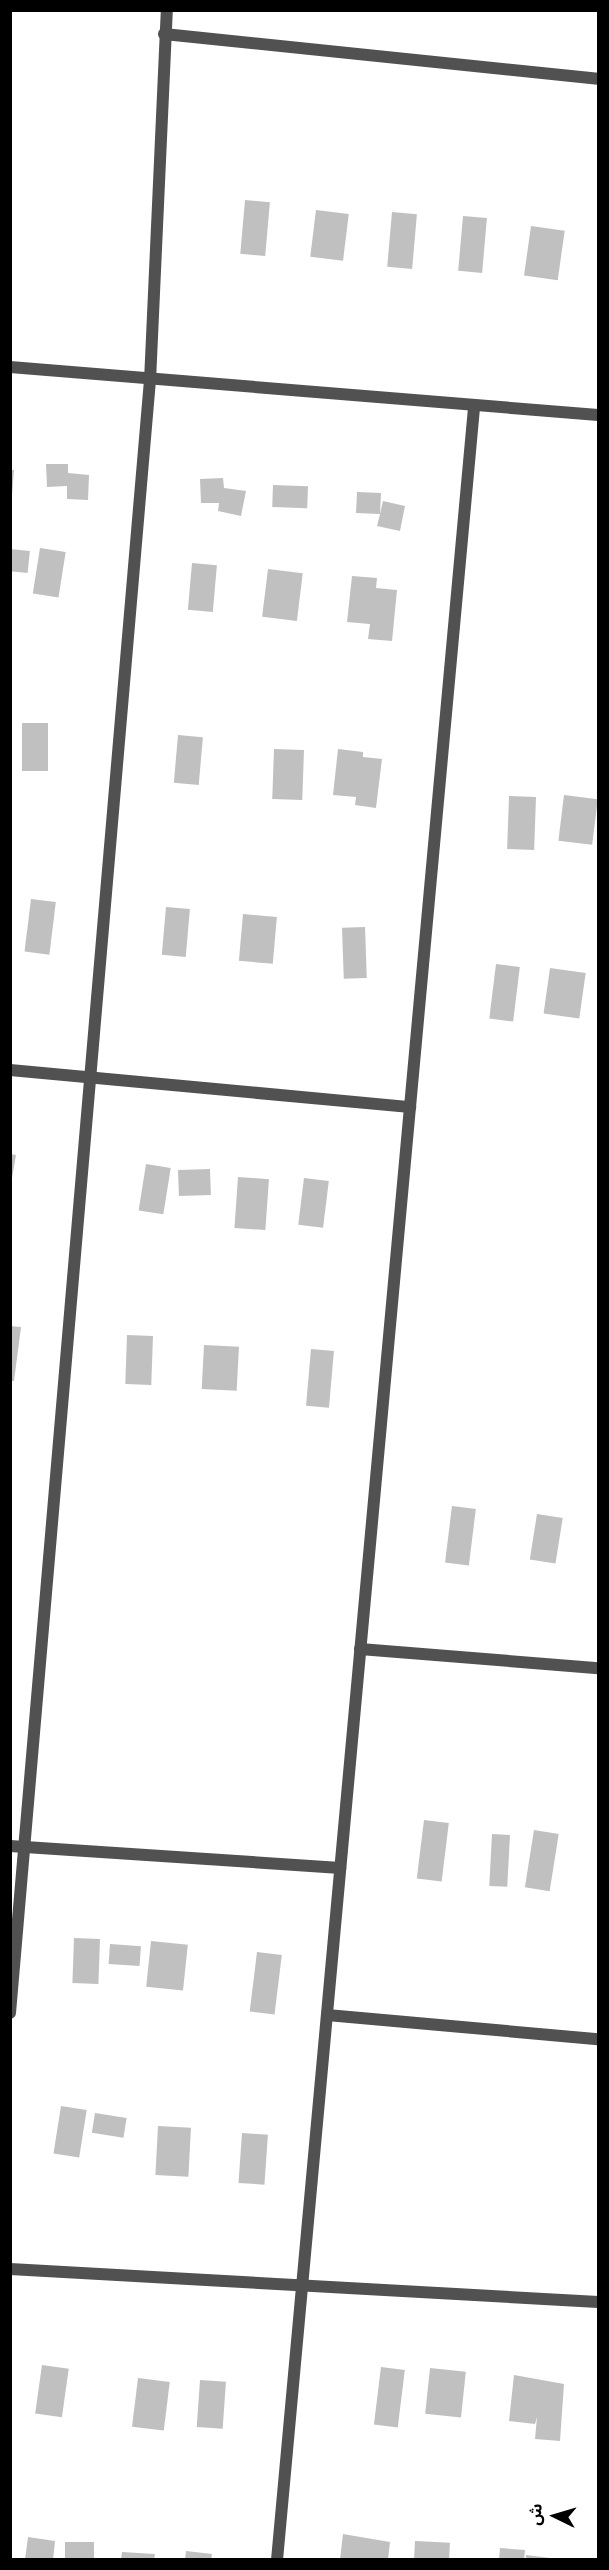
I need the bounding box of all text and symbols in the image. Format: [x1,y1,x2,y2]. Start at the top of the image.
north arrow [525,2486,585,2546]
text: ش [526,2503,548,2526]

